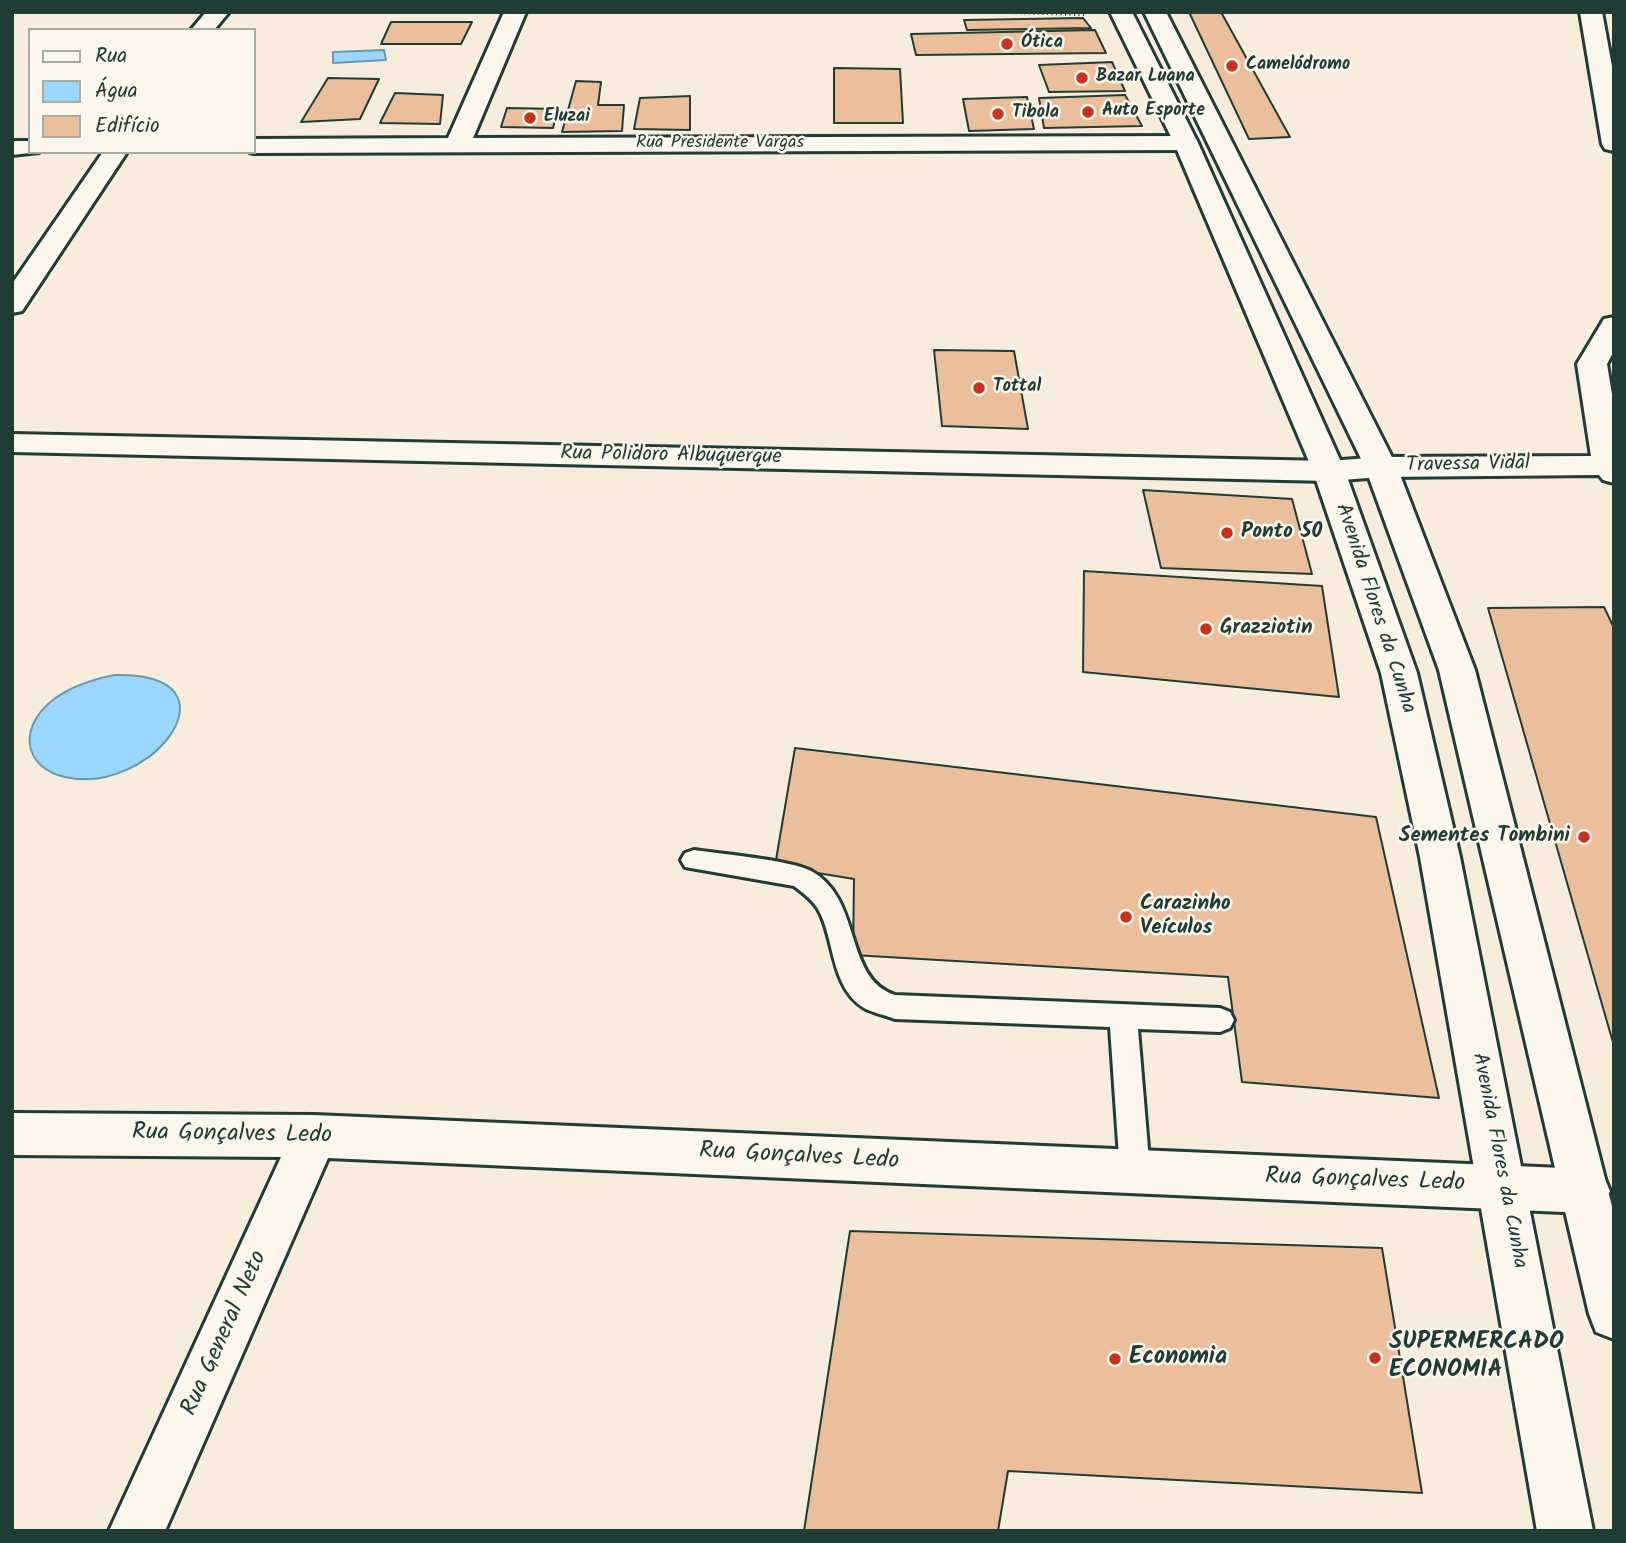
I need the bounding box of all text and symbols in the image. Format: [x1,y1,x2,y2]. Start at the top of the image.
legend [28,28,256,154]
place label: Ótica [1021,33,1063,55]
marker: Ótica [999,36,1015,52]
text: Rua [95,40,127,73]
place label: Camelódromo [1246,55,1350,77]
marker: Camelódromo [1224,58,1240,74]
place label: Bazar Luana [1096,67,1195,89]
marker: Bazar Luana [1074,70,1090,86]
text: Água [95,75,138,108]
place label: Auto Esporte [1102,101,1205,123]
place label: Tibola [1012,103,1059,125]
marker: Auto Esporte [1080,104,1096,120]
marker: Tibola [990,106,1006,122]
place label: Eluzai [544,107,590,129]
text: Edifício [95,110,160,143]
marker: Eluzai [522,110,538,126]
street label: Rua Presidente Vargas [636,133,804,155]
place label: Tottal [993,377,1041,399]
marker: Tottal [971,380,987,396]
street label: Rua Polidoro Albuquerque [560,442,782,472]
street label: Travessa Vidal [1406,452,1530,480]
street label: Avenida Flores da Cunha [1328,501,1420,717]
place label: Ponto 50 [1241,520,1322,546]
marker: Ponto 50 [1219,525,1235,541]
place label: Grazziotin [1220,616,1313,642]
marker: Grazziotin [1198,621,1214,637]
place label: Sementes Tombini [1399,824,1570,850]
marker: Sementes Tombini [1576,829,1592,845]
place label: Carazinho Veículos [1140,892,1231,942]
marker: Carazinho Veículos [1118,909,1134,925]
street label: Avenida Flores da Cunha [1465,1051,1531,1271]
street label: Rua Gonçalves Ledo [132,1120,332,1152]
street label: Rua Gonçalves Ledo [698,1138,900,1178]
street label: Rua Gonçalves Ledo [1264,1164,1466,1200]
street label: Rua General Neto [177,1247,275,1421]
place label: SUPERMERCADO ECONOMIA [1389,1330,1564,1386]
place label: Economia [1129,1345,1227,1373]
marker: SUPERMERCADO ECONOMIA [1367,1350,1383,1366]
marker: Economia [1107,1351,1123,1367]

